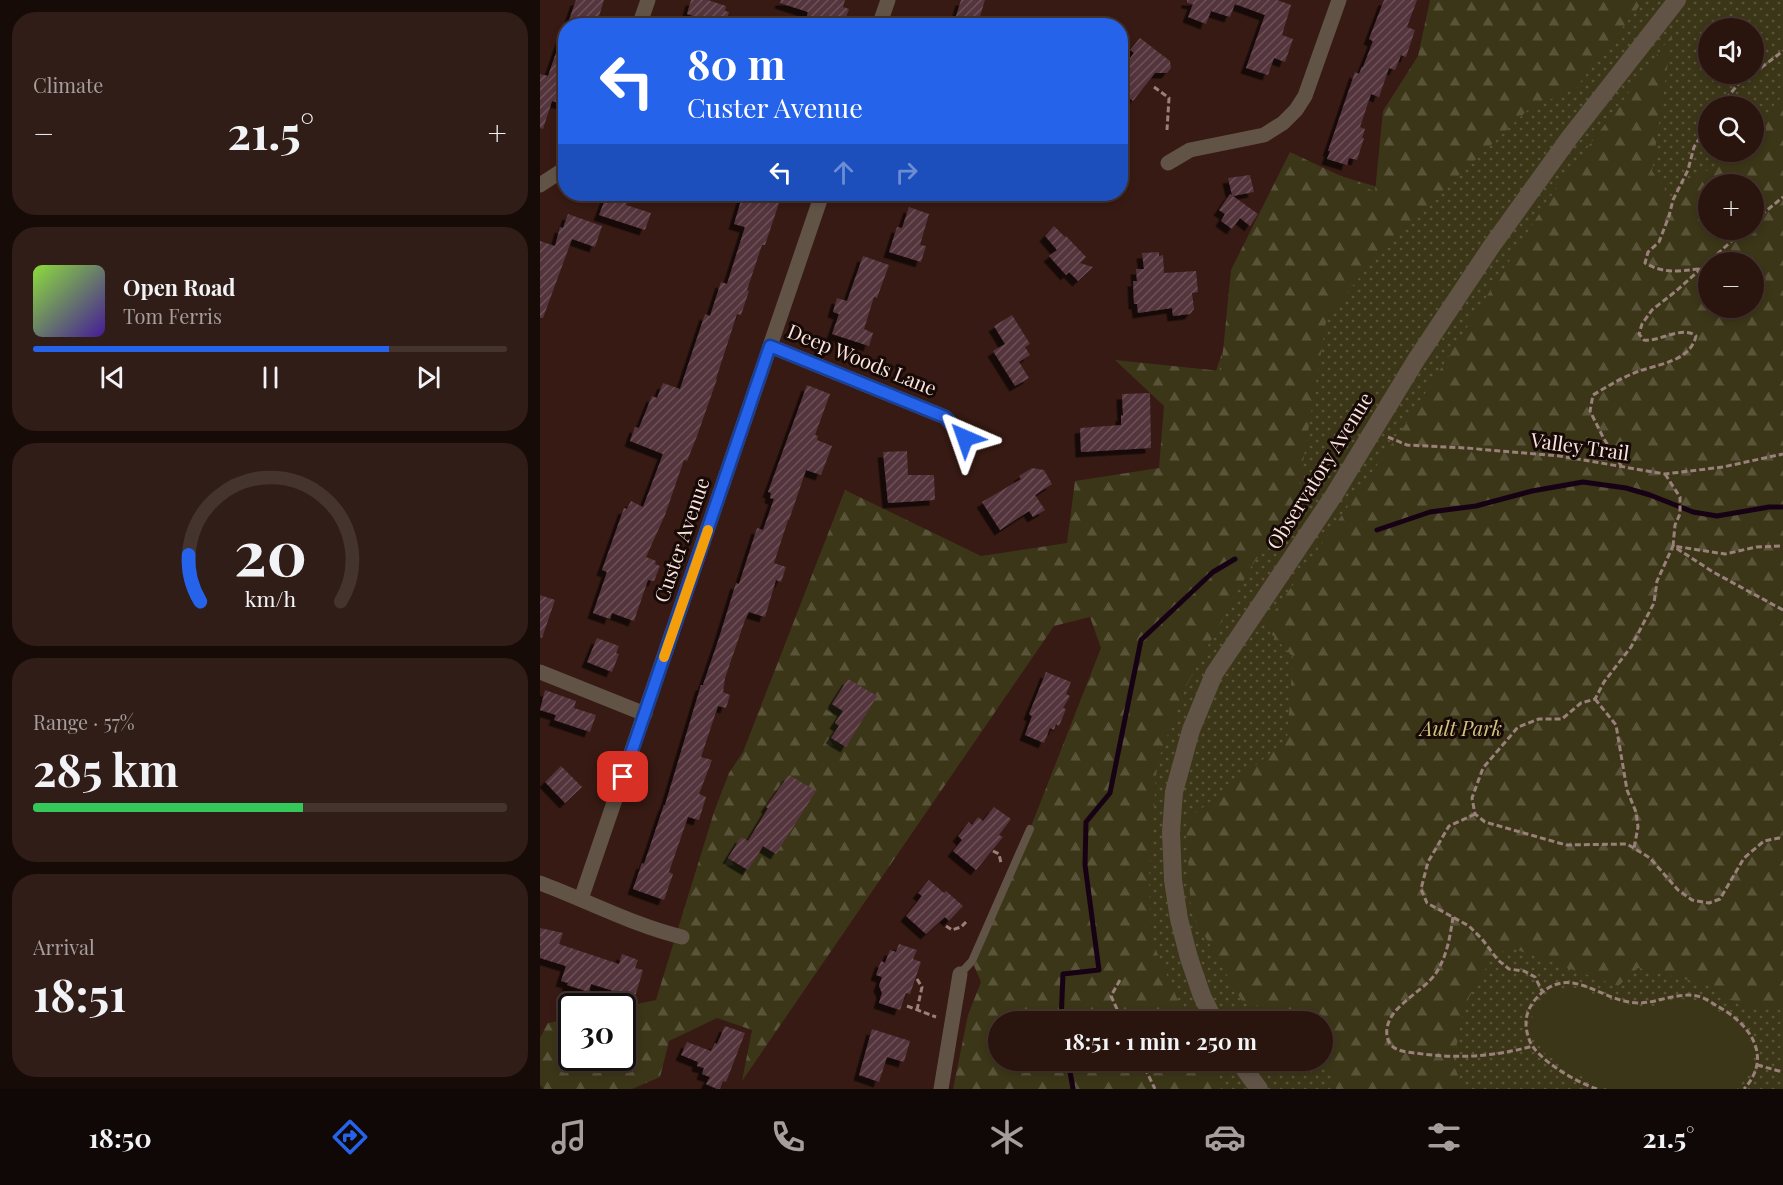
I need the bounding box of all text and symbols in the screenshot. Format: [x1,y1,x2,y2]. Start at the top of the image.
map controls [1698,18,1764,318]
button: sound [1698,18,1764,84]
text: 80 m [687,35,785,91]
icon: left [588,42,666,120]
text: Climate [33,71,103,98]
text: Custer Avenue [687,89,863,125]
button: search [1698,96,1764,162]
text: 21.5° [228,101,314,161]
text: − [33,110,54,154]
text: + [488,110,507,154]
icon: left [764,156,797,189]
icon: ahead [827,156,860,189]
icon: right [890,156,923,189]
button: + [1698,174,1764,240]
button: − [1698,252,1764,318]
text: Open Road [123,272,235,302]
text: Tom Ferris [123,302,222,329]
street label: Deep Woods Lane [784,316,941,401]
icon: previous [96,361,129,394]
icon: pause [254,361,287,394]
icon: next [412,361,445,394]
street label: Observatory Avenue [1259,387,1378,554]
position arrow [933,406,997,470]
street label: Valley Trail [1528,425,1632,466]
street label: Custer Avenue [647,474,715,606]
text: 20 [234,508,306,592]
text: km/h [244,584,296,612]
text: Range · 57% [33,708,135,735]
park label: Ault Park [1418,714,1502,741]
text: 285 km [33,738,179,798]
pin [597,751,648,802]
icon: arrive [606,760,639,793]
text: Arrival [33,933,95,960]
text: 18:51 [33,963,126,1023]
speed limit sign: 30 [558,993,636,1071]
text: 18:51 · 1 min · 250 m [1064,1026,1257,1056]
icon: directions [329,1116,371,1158]
icon: music [548,1116,590,1158]
icon: phone [767,1116,809,1158]
icon: climate [986,1116,1028,1158]
icon: car [1204,1116,1246,1158]
icon: filters [1423,1116,1465,1158]
text: 18:50 [88,1119,152,1155]
text: 21.5° [1642,1119,1694,1155]

